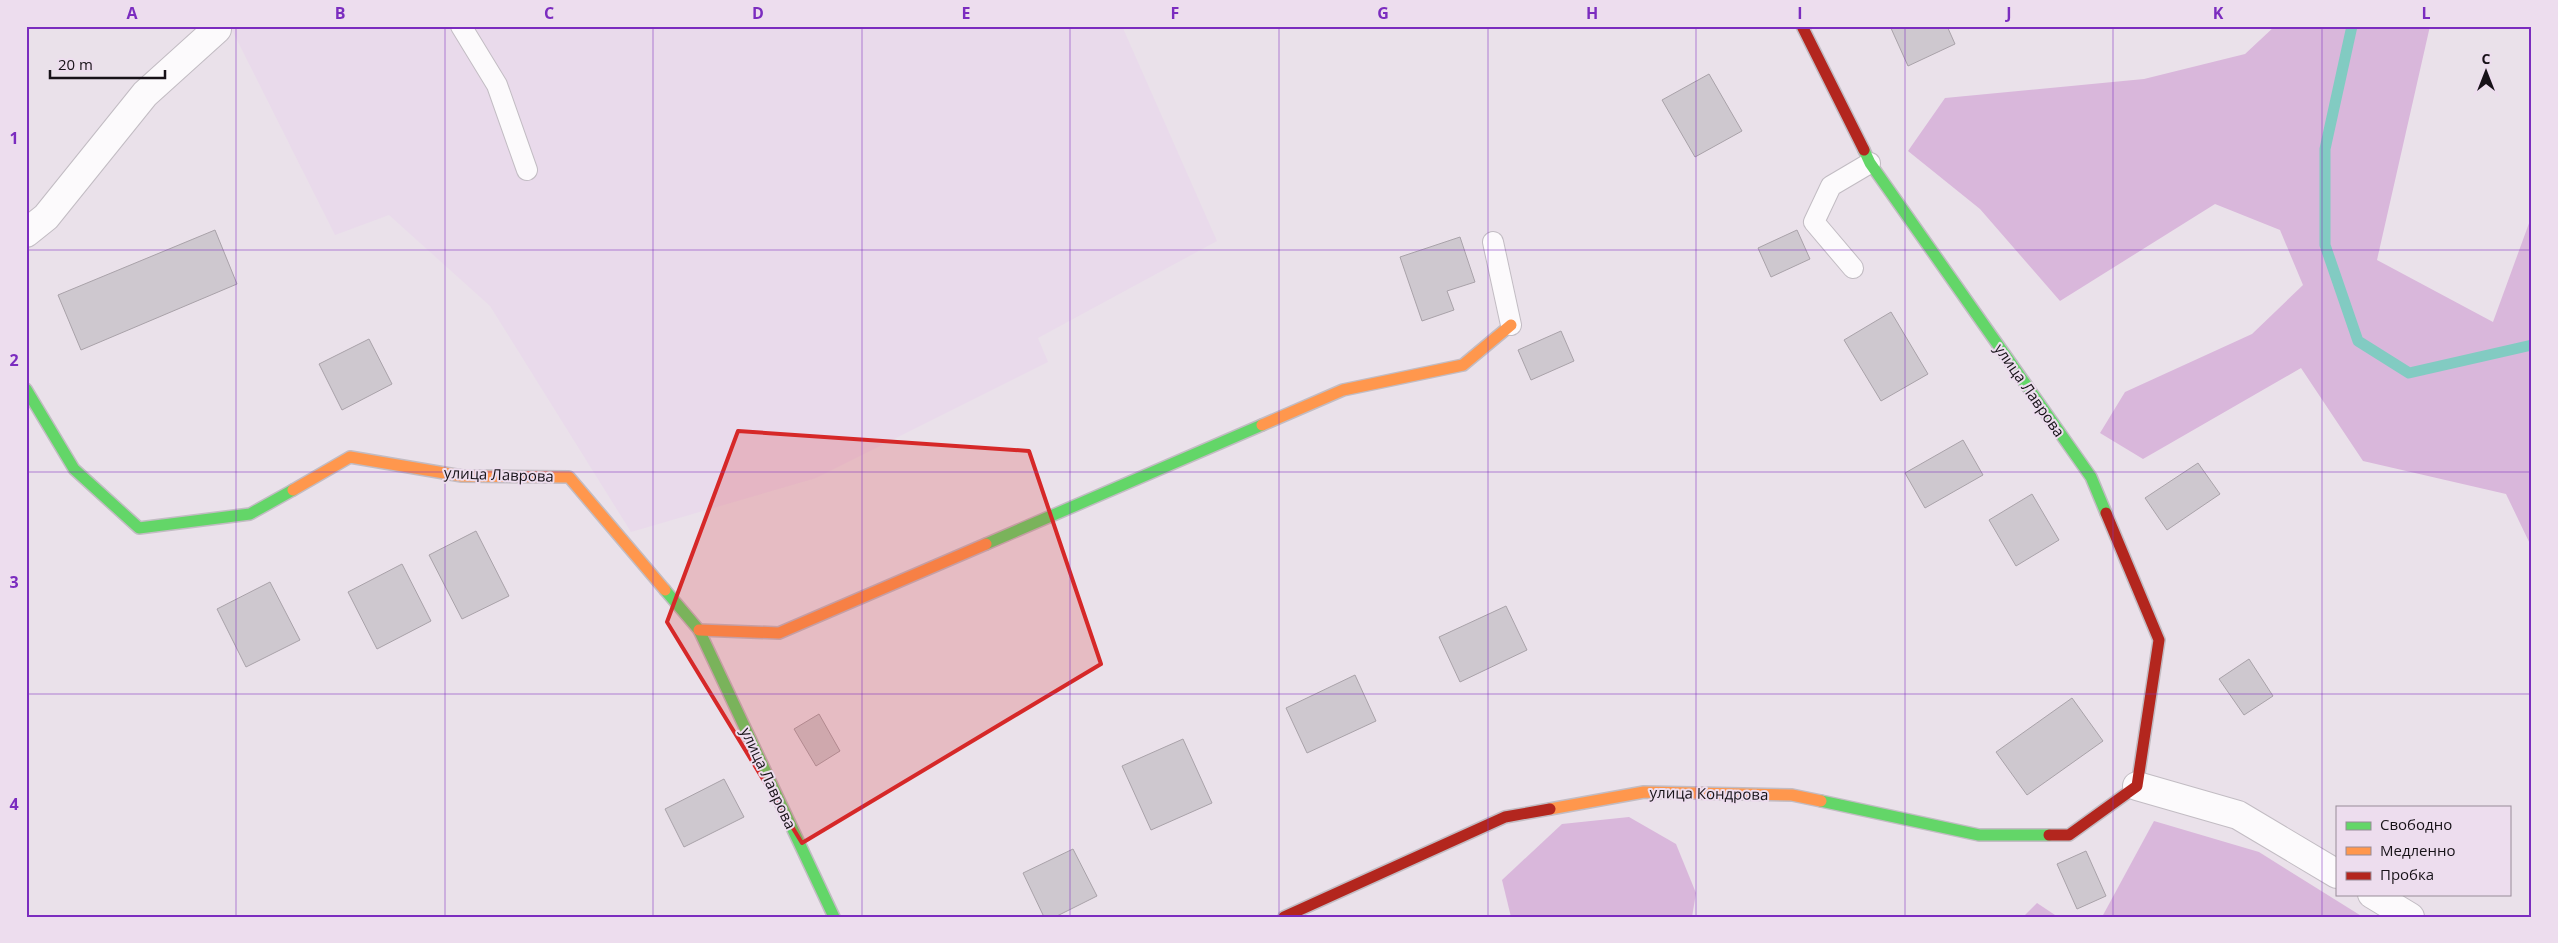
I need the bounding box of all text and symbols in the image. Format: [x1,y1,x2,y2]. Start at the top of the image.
text: A [126,2,138,24]
text: B [335,2,345,24]
text: C [544,2,554,24]
text: D [752,2,764,24]
text: E [962,2,971,24]
text: F [1171,2,1179,24]
text: G [1377,2,1389,24]
text: H [1586,2,1598,24]
text: I [1797,2,1803,24]
text: J [2004,2,2012,24]
text: K [2213,2,2224,24]
text: L [2421,2,2431,24]
scale bar [50,48,165,80]
north arrow [2460,48,2510,98]
text: С [2482,49,2491,68]
text: 20 m [58,54,93,74]
text: 1 [9,127,19,149]
street label: улица Лаврова [1990,339,2070,441]
text: 2 [9,349,19,371]
street label: улица Лаврова [444,462,554,486]
text: 3 [9,571,19,593]
street label: улица Лаврова [737,724,801,832]
street label: улица Кондрова [1649,782,1769,804]
text: 4 [9,793,19,815]
legend [2336,806,2510,896]
text: Свободно [2380,814,2452,834]
text: Медленно [2380,840,2456,860]
text: Пробка [2380,864,2434,884]

